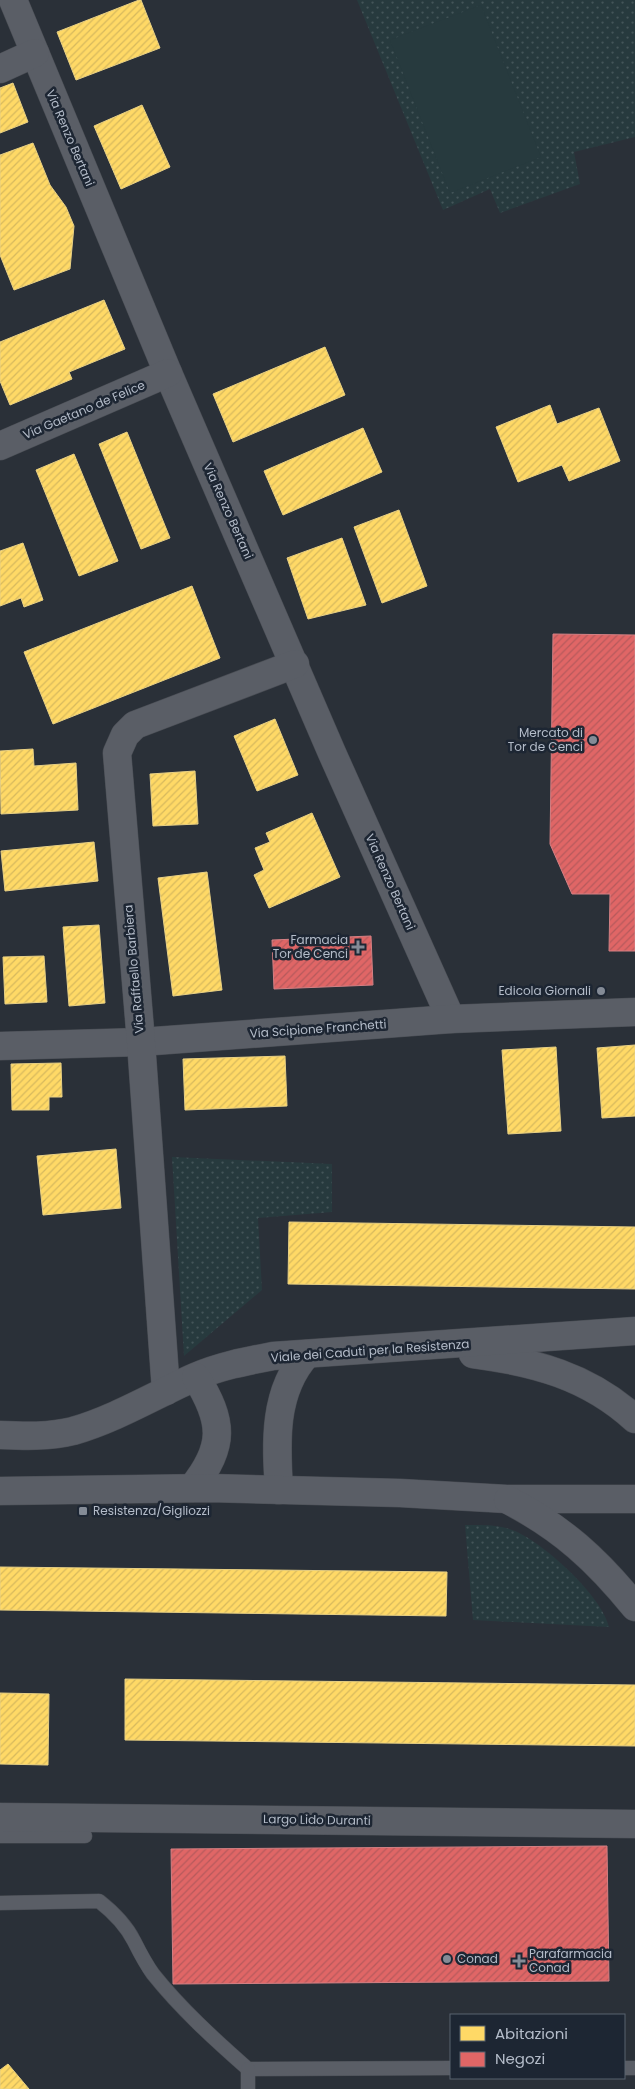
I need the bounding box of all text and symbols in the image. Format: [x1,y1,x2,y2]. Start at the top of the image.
street label: Via Renzo Bertani [42,87,99,189]
street label: Via Gaetano de Felice [20,376,148,443]
street label: Via Renzo Bertani [200,460,257,562]
place label: Mercato di Tor de Cenci [508,724,583,755]
marker: Mercato di Tor de Cenci [587,734,599,746]
street label: Via Renzo Bertani [362,831,419,933]
street label: Via Raffaello Barbiera [119,904,148,1034]
place label: Farmacia Tor de Cenci [273,931,348,962]
marker: Farmacia Tor de Cenci [352,941,364,953]
place label: Edicola Giornali [498,982,591,999]
marker: Edicola Giornali [595,985,607,997]
street label: Via Scipione Franchetti [249,1015,387,1042]
street label: Viale dei Caduti per la Resistenza [270,1335,470,1366]
place label: Resistenza/Gigliozzi [93,1502,210,1519]
marker: Resistenza/Gigliozzi [77,1505,89,1517]
street label: Largo Lido Duranti [263,1810,371,1829]
place label: Parafarmacia Conad [529,1945,612,1976]
place label: Conad [457,1950,498,1967]
marker: Conad [441,1953,453,1965]
marker: Parafarmacia Conad [513,1955,525,1967]
legend [450,2014,625,2079]
text: Abitazioni [495,2023,568,2044]
text: Negozi [495,2048,545,2069]

